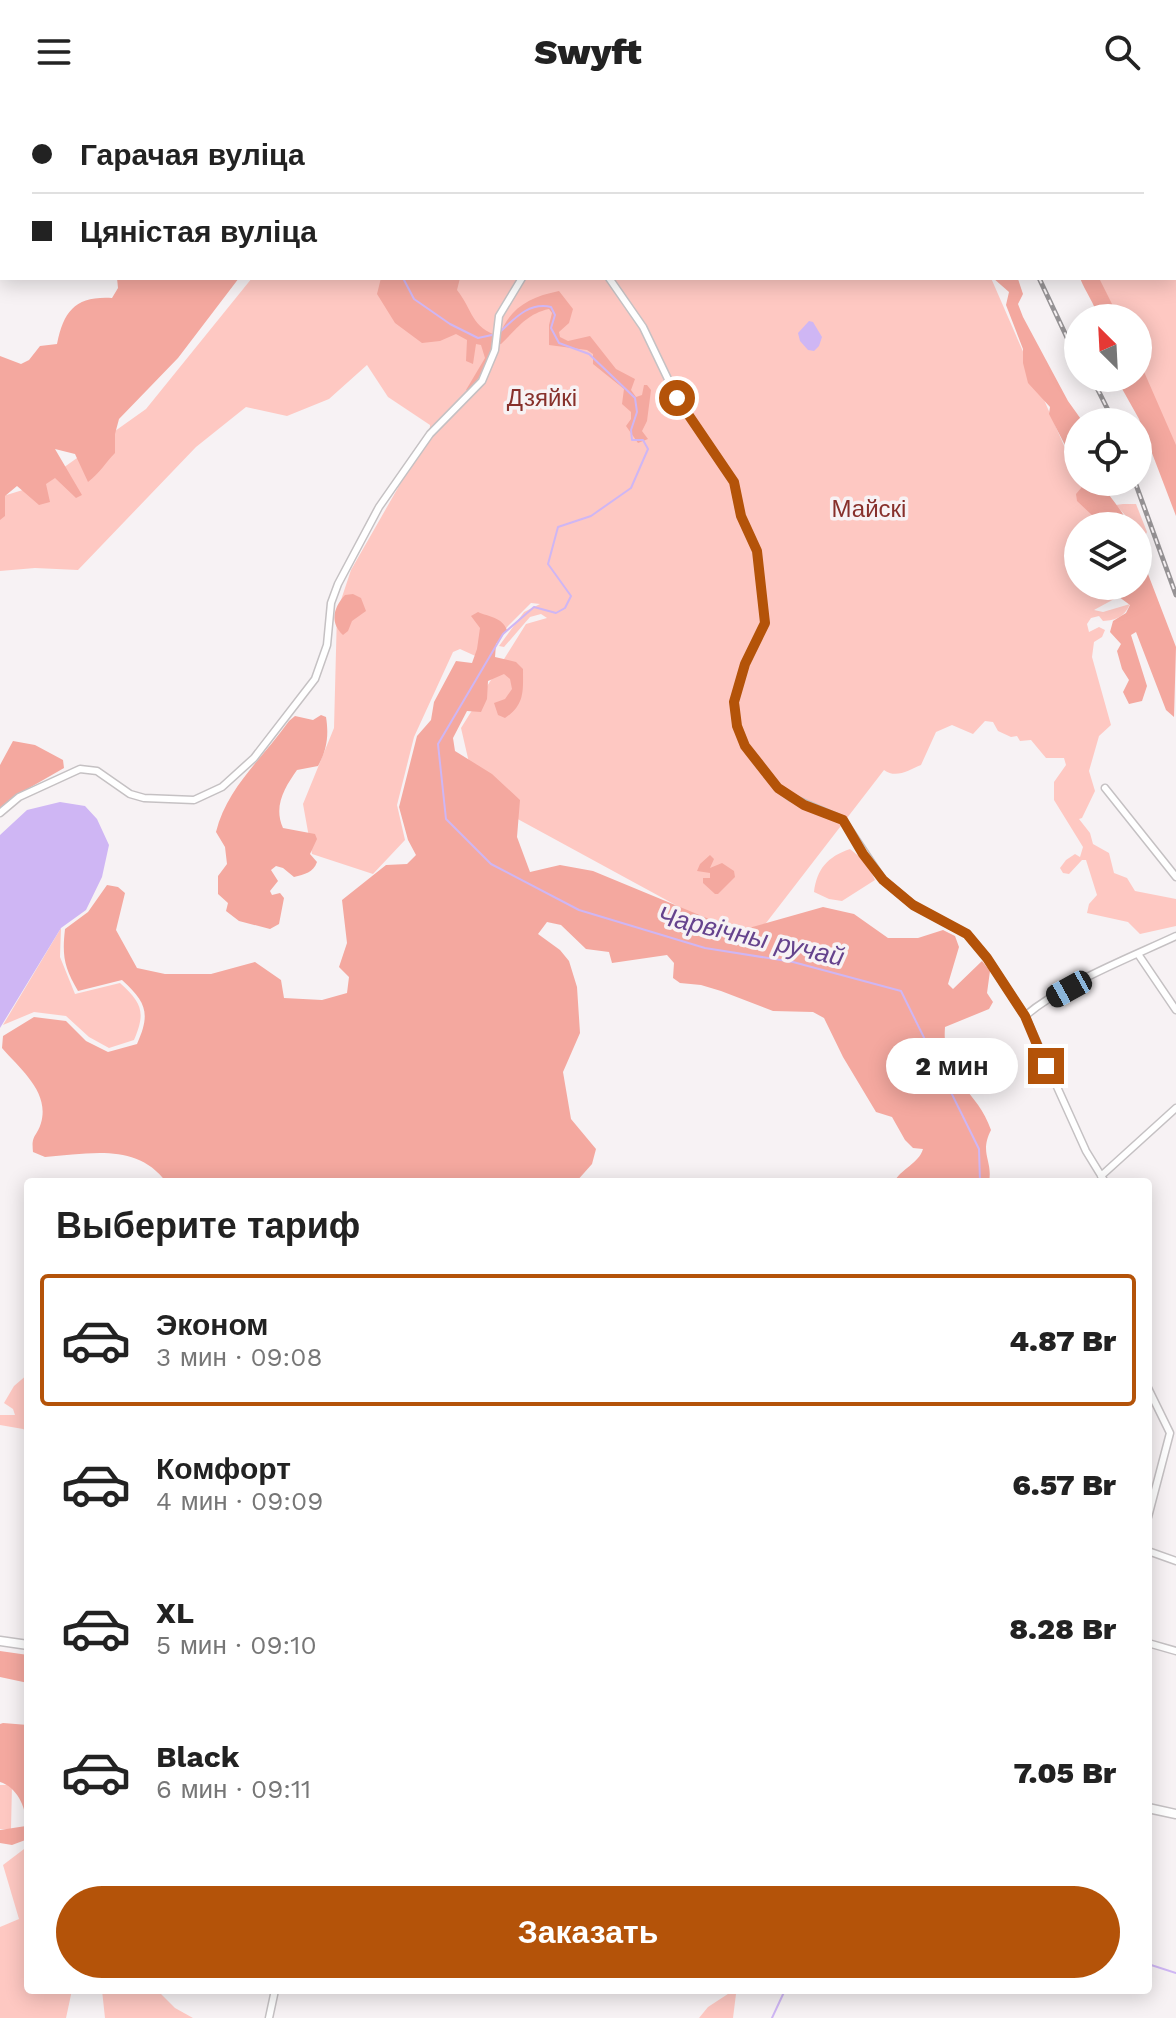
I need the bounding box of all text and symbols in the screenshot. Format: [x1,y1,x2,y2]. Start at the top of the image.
icon: menu [32,30,76,74]
icon: search [1100,30,1144,74]
text: Swyft [534,31,642,73]
text: Гарачая вуліца [80,137,305,172]
text: Цяністая вуліца [80,214,317,249]
north arrow [1064,304,1152,392]
map controls [1064,304,1152,600]
route start [659,380,695,416]
park label: Дзяйкі [507,384,577,412]
button: locate [1064,408,1152,496]
park label: Майскі [832,495,906,523]
button: layers [1064,512,1152,600]
water label: Чарвічны ручай [655,900,847,972]
car [1042,967,1096,1011]
callout: 2 мин [886,1038,1018,1094]
route end [1028,1048,1064,1084]
text: 2 мин [915,1051,989,1081]
text: Выберите тариф [56,1205,360,1247]
icon: car [60,1304,132,1376]
text: Эконом [156,1307,269,1342]
text: 4.87 Br [1009,1323,1116,1358]
text: 3 мин · 09:08 [156,1342,323,1372]
icon: car [60,1448,132,1520]
text: Комфорт [156,1451,291,1486]
text: 6.57 Br [1012,1467,1116,1502]
text: 4 мин · 09:09 [156,1486,323,1516]
icon: car [60,1592,132,1664]
text: XL [156,1595,194,1630]
text: 8.28 Br [1009,1611,1116,1646]
text: 5 мин · 09:10 [156,1630,317,1660]
icon: car [60,1736,132,1808]
text: Black [156,1739,240,1774]
text: 7.05 Br [1014,1755,1116,1790]
text: 6 мин · 09:11 [156,1774,311,1804]
button: Заказать [56,1886,1120,1978]

